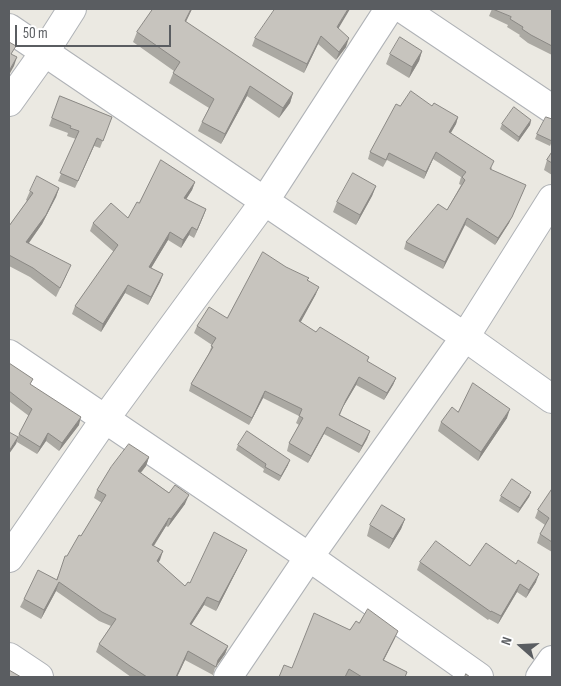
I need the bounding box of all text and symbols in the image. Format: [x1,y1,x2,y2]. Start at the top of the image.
scale bar [18,15,174,47]
text: 50 m [23,24,48,43]
north arrow [496,621,546,671]
text: N [497,635,516,647]

